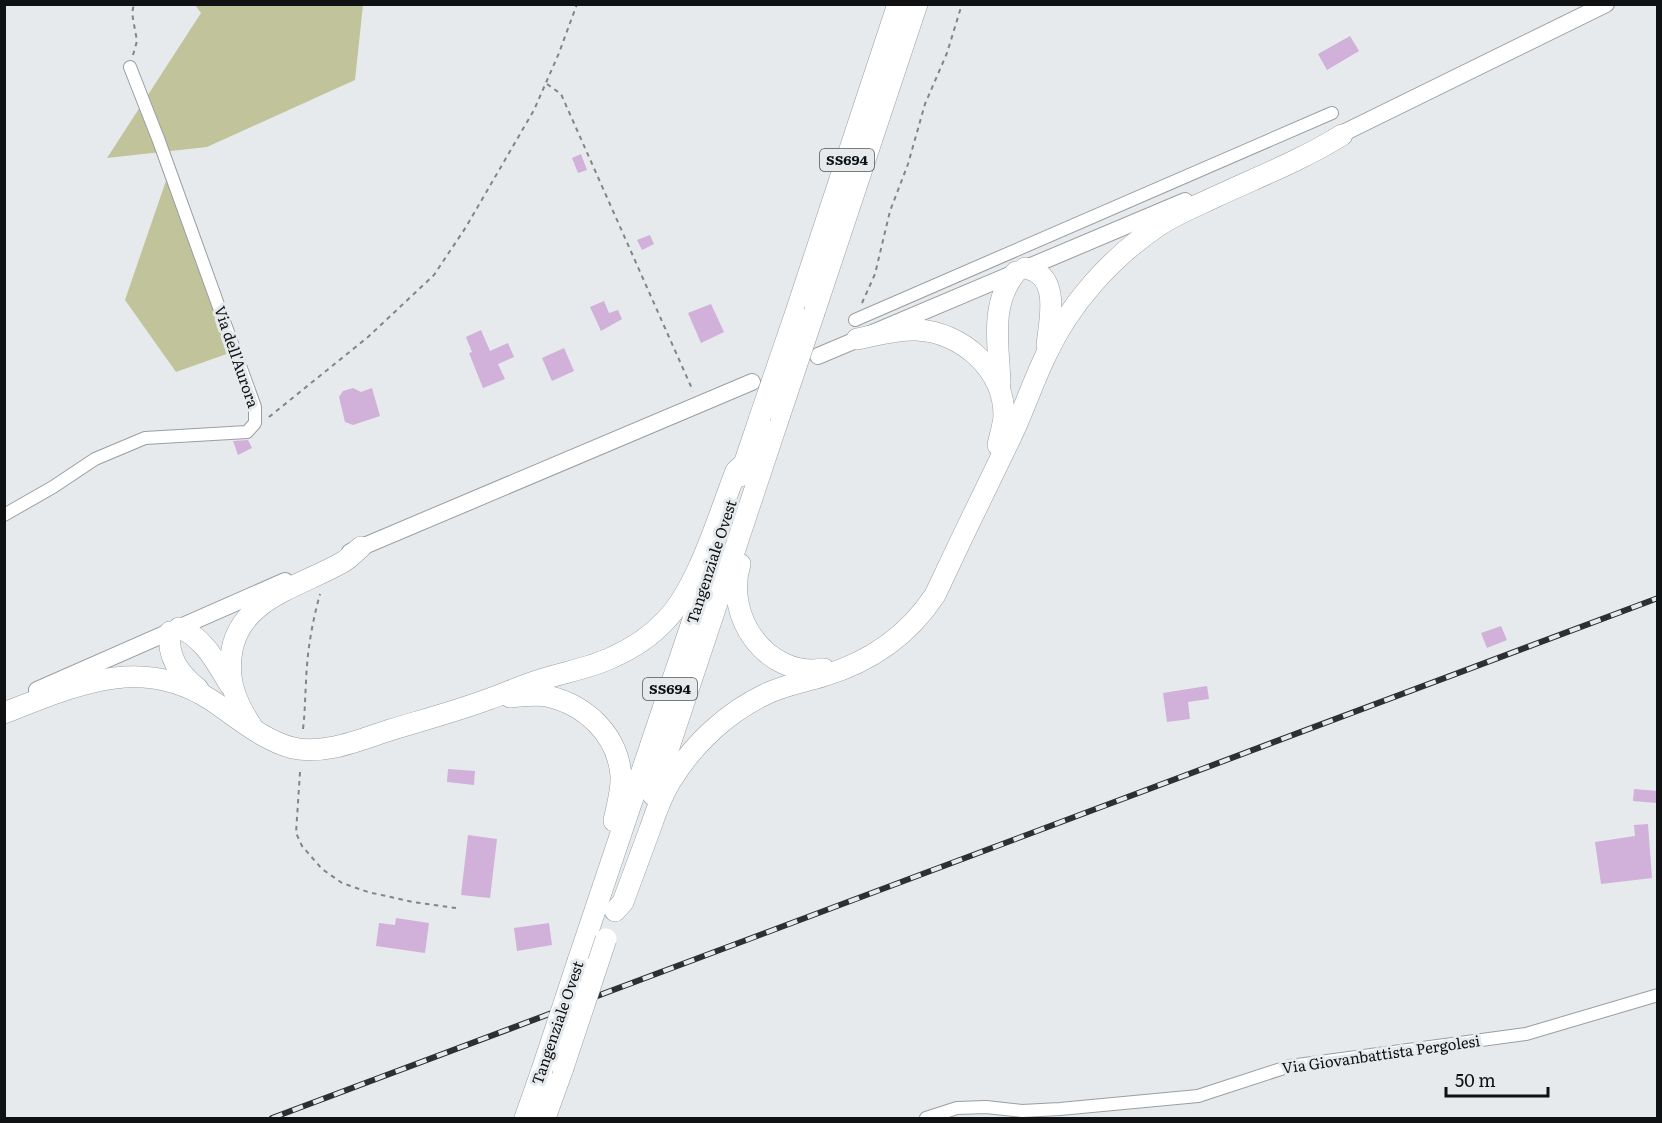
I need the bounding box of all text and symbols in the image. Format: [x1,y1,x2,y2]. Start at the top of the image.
road number: SS694 [820,149,874,171]
street label: Via dell'Aurora [209,302,266,411]
street label: Tangenziale Ovest [680,496,742,627]
road number: SS694 [643,678,697,700]
street label: Tangenziale Ovest [525,958,589,1088]
street label: Via Giovanbattista Pergolesi [1280,1028,1481,1079]
scale bar [1446,1060,1548,1098]
text: 50 m [1455,1066,1496,1093]

